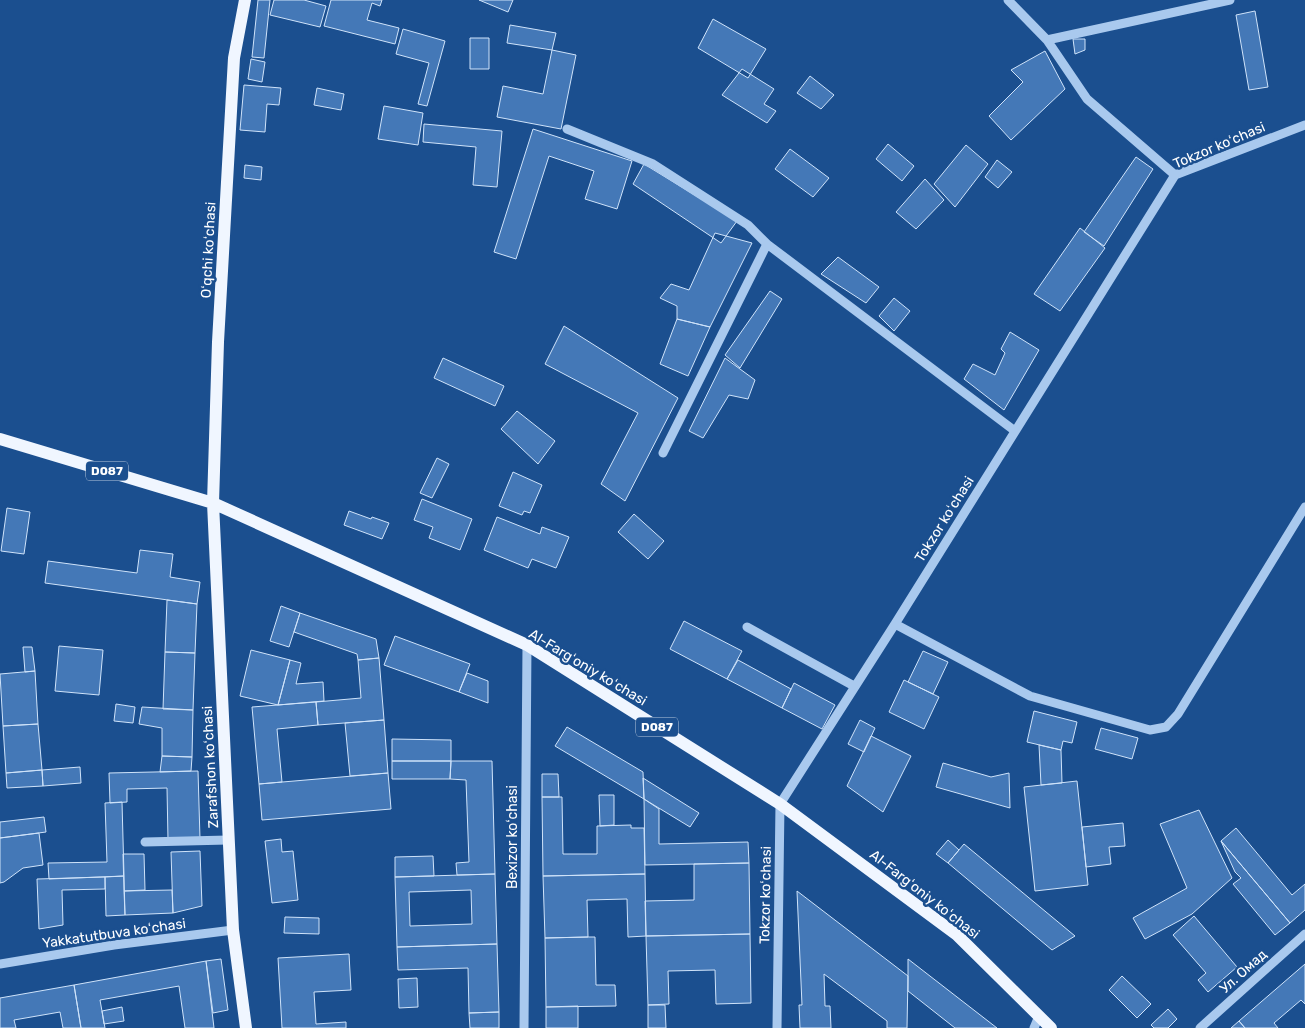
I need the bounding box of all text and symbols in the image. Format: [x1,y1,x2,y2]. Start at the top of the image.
street label: Tokzor koʻchasi [1171,118,1268,172]
street label: Oʻqchi koʻchasi [197,201,220,299]
road number: D087 [86,462,128,481]
street label: Tokzor koʻchasi [911,473,978,565]
street label: Al-Fargʻoniy koʻchasi [526,625,650,709]
street label: Zarafshon koʻchasi [199,705,222,829]
road number: D087 [636,718,678,736]
street label: Bexizor koʻchasi [504,785,521,889]
street label: Tokzor koʻchasi [756,846,775,944]
street label: Al-Fargʻoniy koʻchasi [866,846,983,943]
street label: Yakkatutbuva koʻchasi [41,915,187,952]
street label: Ул. Омад [1216,946,1270,997]

